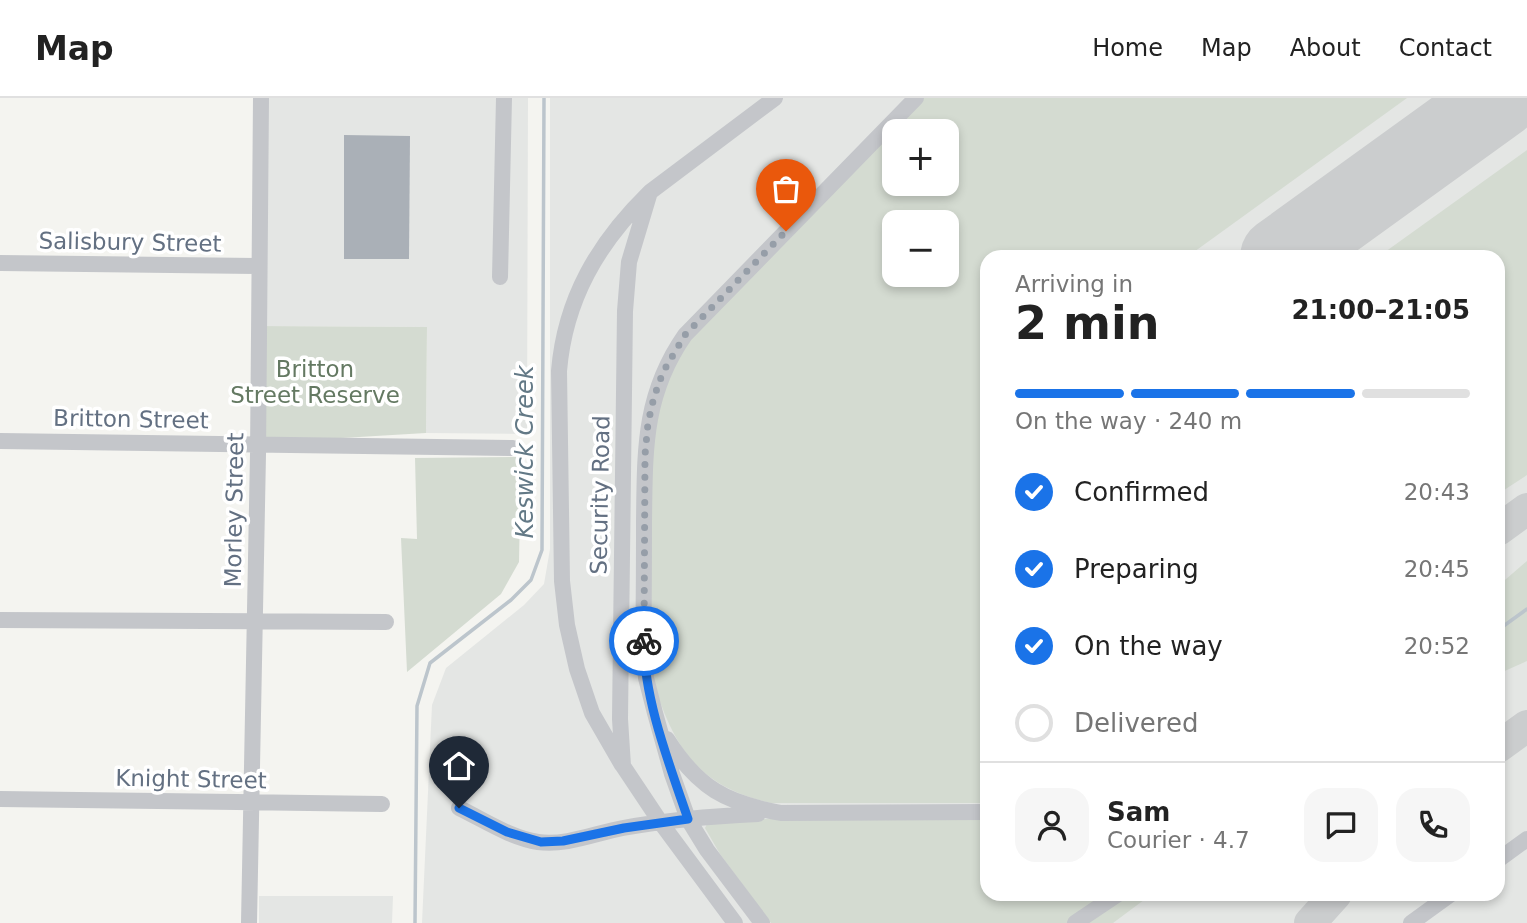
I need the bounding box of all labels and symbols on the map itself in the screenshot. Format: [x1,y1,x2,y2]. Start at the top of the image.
pin [756,159,816,231]
street label: Salisbury Street [38,227,222,257]
park label: Britton Street Reserve [230,356,400,408]
water label: Keswick Creek [511,364,539,539]
street label: Britton Street [53,405,209,433]
street label: Security Road [586,415,614,575]
street label: Morley Street [220,432,248,588]
courier [609,606,679,676]
pin [429,736,489,808]
street label: Knight Street [115,765,267,793]

